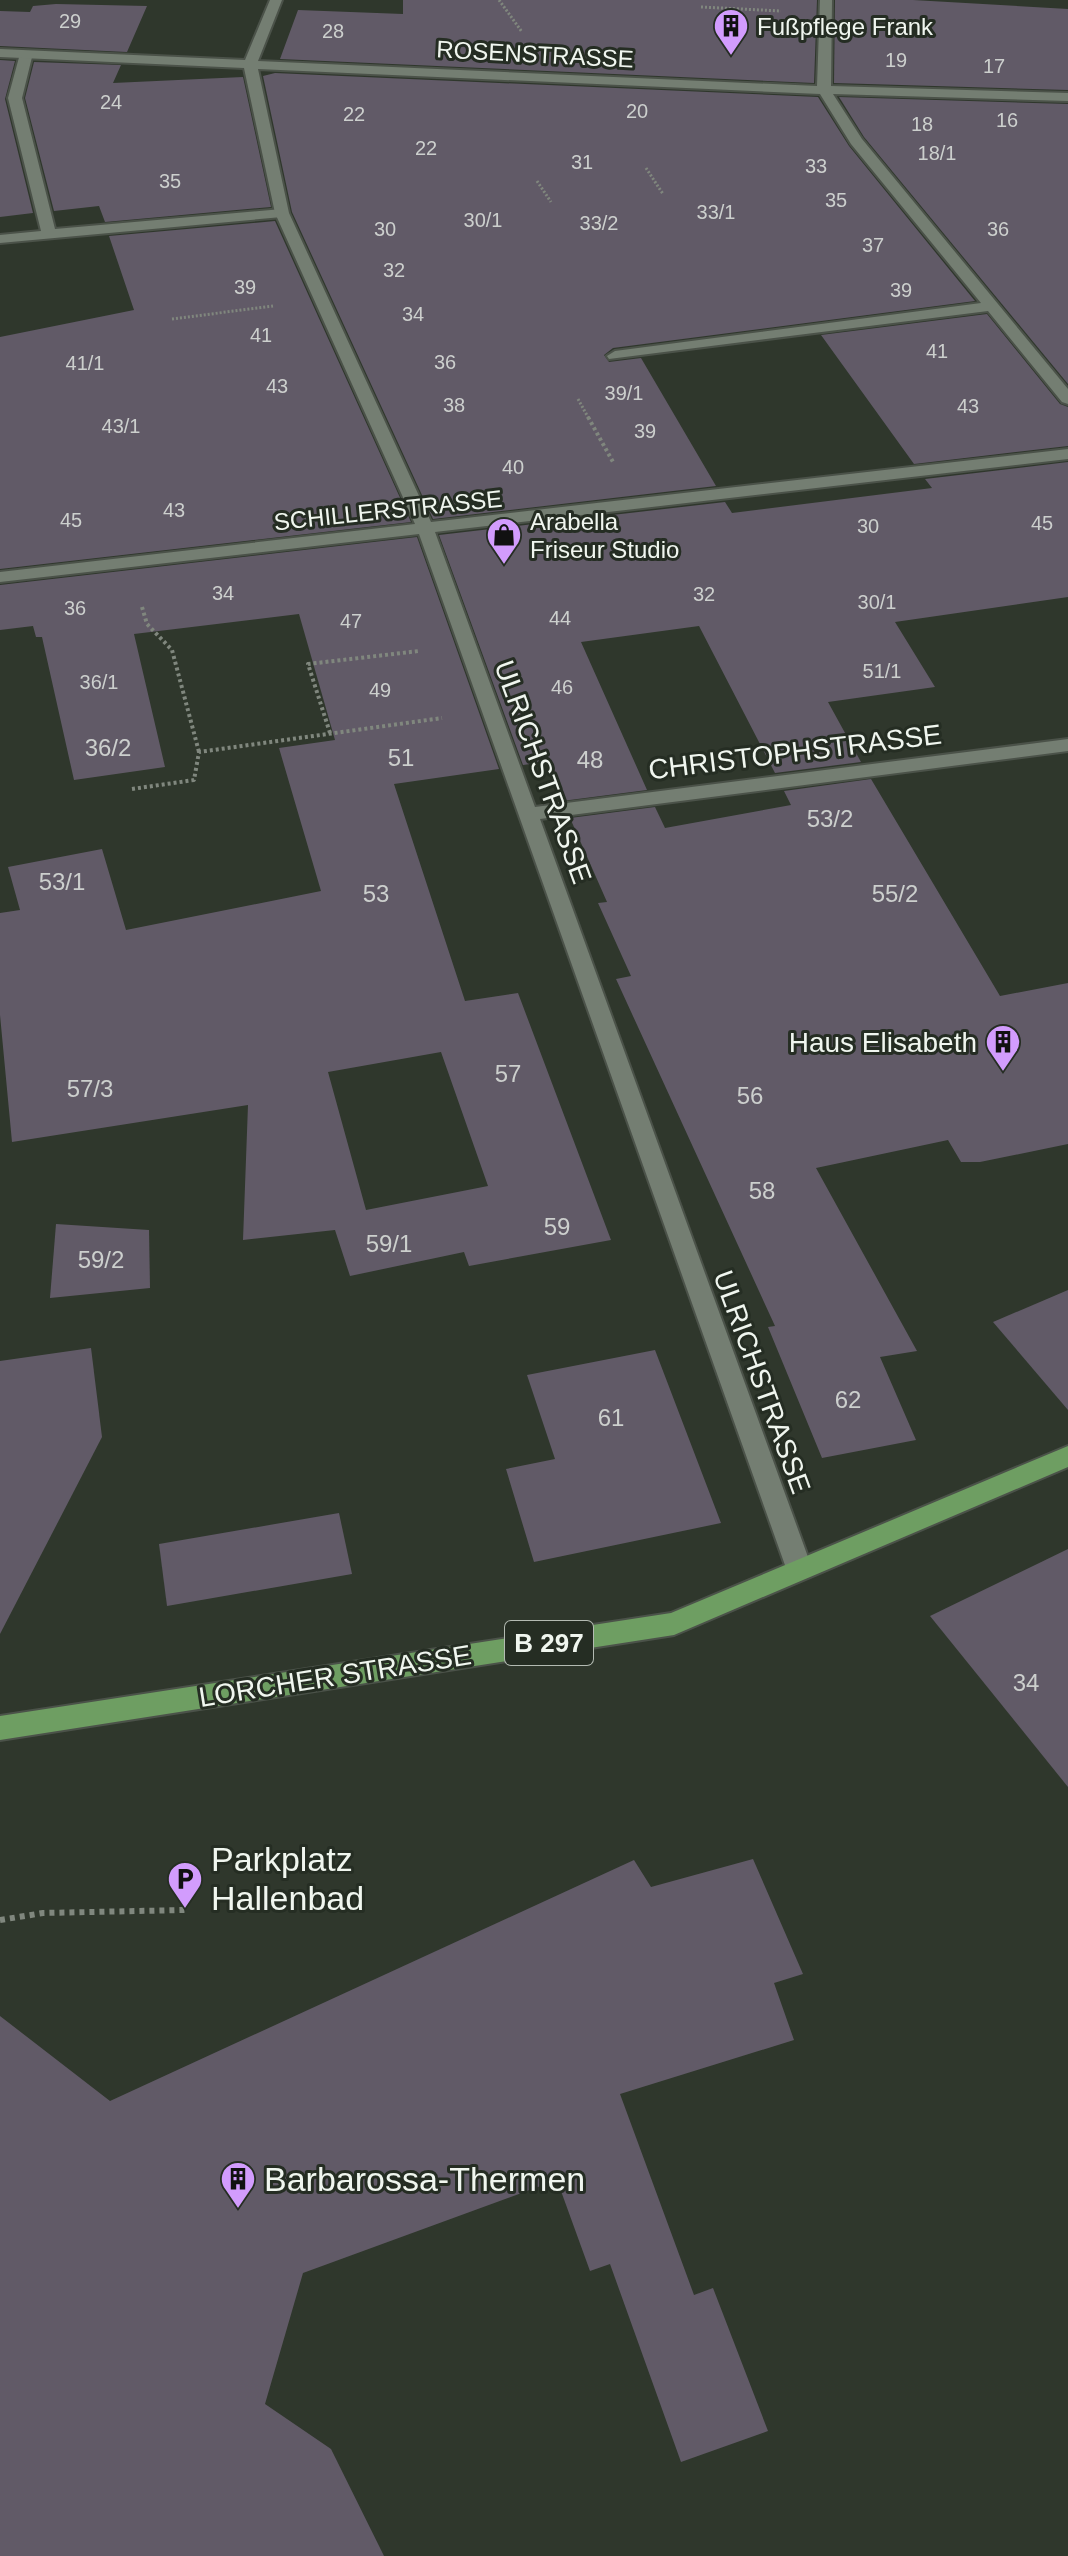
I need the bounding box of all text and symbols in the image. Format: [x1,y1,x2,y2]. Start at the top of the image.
building icon: Fußpflege Frank [712,7,750,57]
house number: 29 [59,10,81,32]
place label: Fußpflege Frank [757,13,934,40]
house number: 28 [322,20,344,42]
street label: ROSENSTRASSE [436,35,634,73]
house number: 19 [885,49,907,71]
house number: 17 [983,55,1005,77]
house number: 24 [100,91,122,113]
house number: 20 [626,100,648,122]
house number: 22 [343,103,365,125]
house number: 16 [996,109,1018,131]
house number: 18 [911,113,933,135]
house number: 22 [415,137,437,159]
house number: 18/1 [918,142,956,164]
house number: 31 [571,151,593,173]
house number: 33 [805,155,827,177]
house number: 35 [159,170,181,192]
house number: 35 [825,189,847,211]
house number: 33/1 [697,201,735,223]
house number: 30/1 [464,209,502,231]
house number: 33/2 [580,212,618,234]
house number: 30 [374,218,396,240]
house number: 36 [987,218,1009,240]
house number: 37 [862,234,884,256]
house number: 32 [383,259,405,281]
house number: 39 [234,276,256,298]
house number: 39 [890,279,912,301]
house number: 34 [402,303,424,325]
house number: 41 [250,324,272,346]
house number: 41 [926,340,948,362]
house number: 36 [434,351,456,373]
house number: 41/1 [66,352,104,374]
house number: 43 [266,375,288,397]
house number: 39/1 [605,382,643,404]
house number: 38 [443,394,465,416]
house number: 43 [957,395,979,417]
house number: 43/1 [102,415,140,437]
house number: 39 [634,420,656,442]
house number: 40 [502,456,524,478]
street label: SCHILLERSTRASSE [273,485,503,535]
house number: 43 [163,499,185,521]
place label: Arabella Friseur Studio [530,508,679,563]
house number: 45 [60,509,82,531]
house number: 45 [1031,512,1053,534]
house number: 30 [857,515,879,537]
shop icon: Arabella Friseur Studio [485,516,523,566]
house number: 34 [212,582,234,604]
house number: 32 [693,583,715,605]
house number: 30/1 [858,591,896,613]
house number: 36 [64,597,86,619]
house number: 44 [549,607,571,629]
house number: 47 [340,610,362,632]
street label: ULRICHSTRASSE [488,656,598,888]
house number: 51/1 [863,660,901,682]
house number: 36/1 [80,671,118,693]
house number: 46 [551,676,573,698]
house number: 49 [369,679,391,701]
street label: CHRISTOPHSTRASSE [647,719,943,785]
house number: 36/2 [85,734,131,761]
house number: 51 [388,744,414,771]
house number: 48 [577,746,603,773]
house number: 53/2 [807,805,853,832]
house number: 53/1 [39,868,85,895]
house number: 53 [363,880,389,907]
house number: 55/2 [872,880,918,907]
building icon: Haus Elisabeth [984,1023,1022,1073]
place label: Haus Elisabeth [789,1027,977,1058]
house number: 57 [495,1060,521,1087]
house number: 57/3 [67,1075,113,1102]
house number: 56 [737,1082,763,1109]
house number: 58 [749,1177,775,1204]
house number: 59 [544,1213,570,1240]
house number: 59/1 [366,1230,412,1257]
house number: 59/2 [78,1246,124,1273]
street label: ULRICHSTRASSE [707,1266,817,1498]
house number: 62 [835,1386,861,1413]
house number: 61 [598,1404,624,1431]
road number: B 297 [505,1621,593,1665]
street label: LORCHER STRASSE [197,1639,473,1713]
house number: 34 [1013,1669,1039,1696]
place label: Parkplatz Hallenbad [211,1840,364,1917]
parking icon: Parkplatz Hallenbad [166,1860,204,1910]
building icon: Barbarossa-Thermen [219,2160,257,2210]
place label: Barbarossa-Thermen [264,2160,585,2198]

